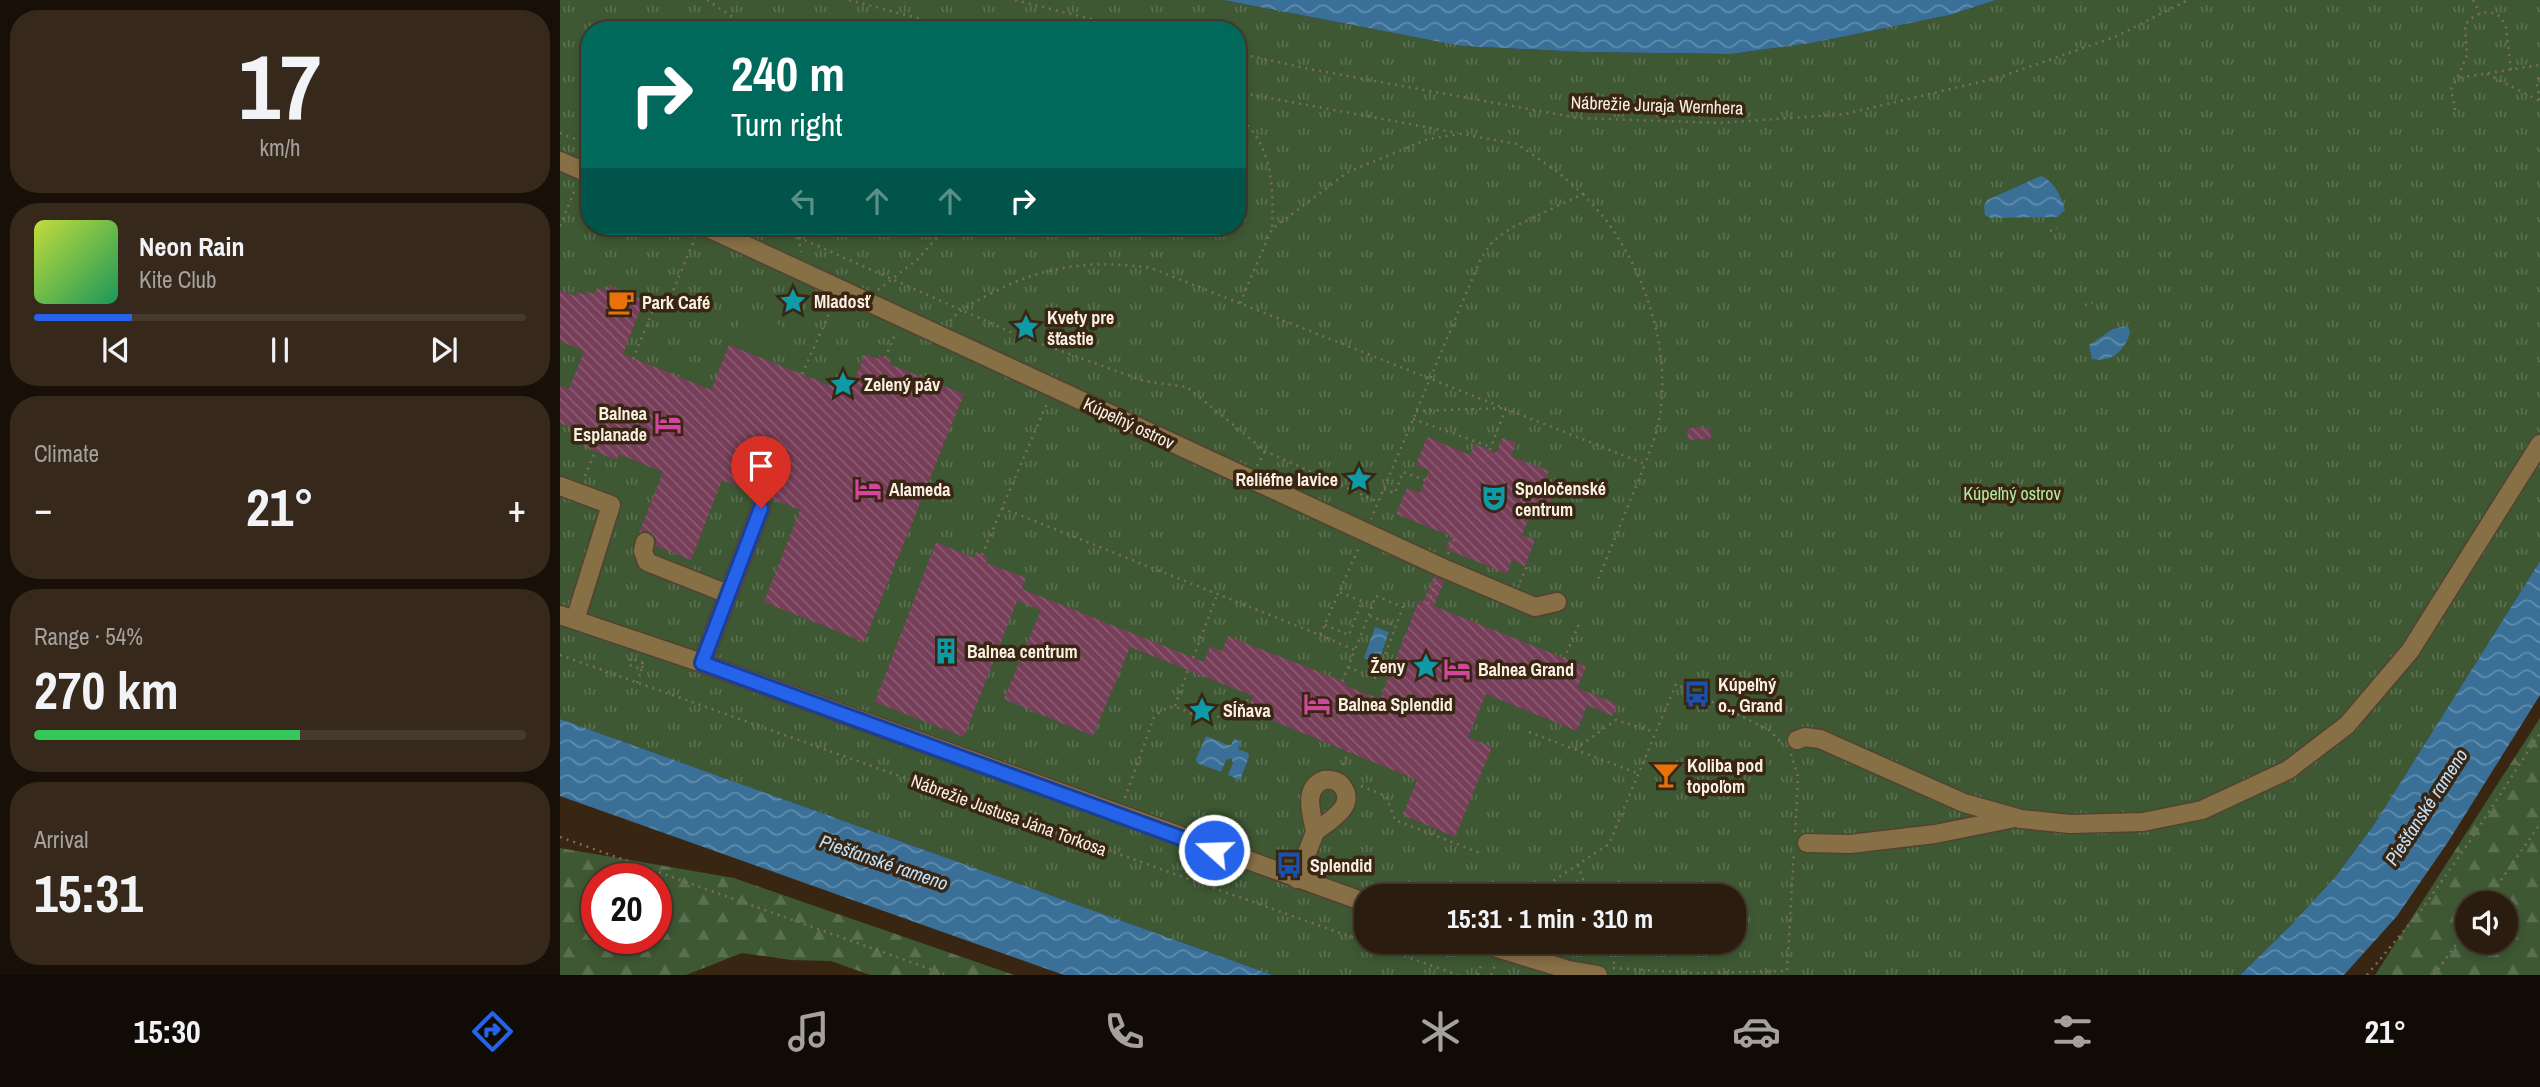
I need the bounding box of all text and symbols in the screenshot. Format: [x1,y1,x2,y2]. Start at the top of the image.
text: 17 [239,25,322,147]
text: 240 m [731,40,845,106]
icon: right [616,49,707,140]
street label: Nábrežie Juraja Wernhera [1570,89,1744,121]
text: Turn right [731,103,843,146]
text: km/h [260,132,300,163]
icon: left [785,182,823,220]
icon: ahead [858,182,896,220]
icon: ahead [931,182,969,220]
icon: right [1004,182,1042,220]
text: Neon Rain [139,229,244,264]
text: Kite Club [139,264,217,295]
place icon: Mladosť [778,286,808,316]
cafe icon: Park Café [606,287,636,317]
place label: Mladosť [814,289,872,314]
place label: Park Café [642,290,710,315]
place label: Kvety pre šťastie [1047,305,1114,351]
place icon: Kvety pre šťastie [1011,312,1041,342]
icon: previous [97,331,135,369]
icon: pause [261,331,299,369]
icon: next [425,331,463,369]
place icon: Zelený páv [828,369,858,399]
place label: Zelený páv [864,372,941,397]
street label: Kúpeľný ostrov [1079,391,1179,455]
place label: Balnea Esplanade [573,401,648,447]
hotel icon: Balnea Esplanade [653,408,683,438]
pin [731,436,791,508]
text: Climate [34,438,99,469]
icon: arrive [742,447,780,485]
place icon: Reliéfne lavice [1344,464,1374,494]
place label: Reliéfne lavice [1235,467,1338,492]
text: 21° [246,472,314,542]
hotel icon: Alameda [853,474,883,504]
place label: Spoločenské centrum [1515,476,1606,522]
place label: Alameda [889,477,951,502]
park label: Kúpeľný ostrov [1963,481,2061,506]
text: − [34,483,52,534]
text: + [508,483,526,534]
theatre icon: Spoločenské centrum [1479,483,1509,513]
text: Range · 54% [34,621,143,652]
building icon: Balnea centrum [931,636,961,666]
place label: Balnea centrum [967,639,1078,664]
place icon: Ženy [1411,651,1441,681]
place label: Ženy [1371,654,1406,679]
hotel icon: Balnea Grand [1442,654,1472,684]
text: 270 km [34,655,179,725]
place label: Balnea Grand [1478,657,1574,682]
place label: Kúpeľný o., Grand [1718,672,1783,718]
bus stop icon: Kúpeľný o., Grand [1682,679,1712,709]
hotel icon: Balnea Splendid [1302,689,1332,719]
place label: Balnea Splendid [1338,692,1453,717]
place icon: Sĺňava [1187,695,1217,725]
place label: Sĺňava [1223,698,1271,723]
water label: Piešťanské rameno [2379,743,2474,870]
place label: Koliba pod topoľom [1687,753,1763,799]
bar icon: Koliba pod topoľom [1651,760,1681,790]
street label: Nábrežie Justusa Jána Torkosa [908,768,1110,862]
position arrow [1177,813,1251,887]
text: Arrival [34,824,89,855]
water label: Piešťanské rameno [816,828,952,896]
bus stop icon: Splendid [1274,850,1304,880]
place label: Splendid [1310,853,1372,878]
text: 15:31 [34,858,143,928]
speed limit sign: 20 [581,863,672,954]
map controls [2455,891,2518,954]
button: sound [2455,891,2518,954]
text: 15:31 · 1 min · 310 m [1447,901,1653,936]
icon: directions [468,1007,517,1056]
icon: music [784,1007,833,1056]
icon: phone [1100,1007,1149,1056]
icon: climate [1416,1007,1465,1056]
icon: car [1732,1007,1781,1056]
icon: filters [2048,1007,2097,1056]
text: 15:30 [134,1010,201,1053]
text: 21° [2364,1010,2406,1053]

